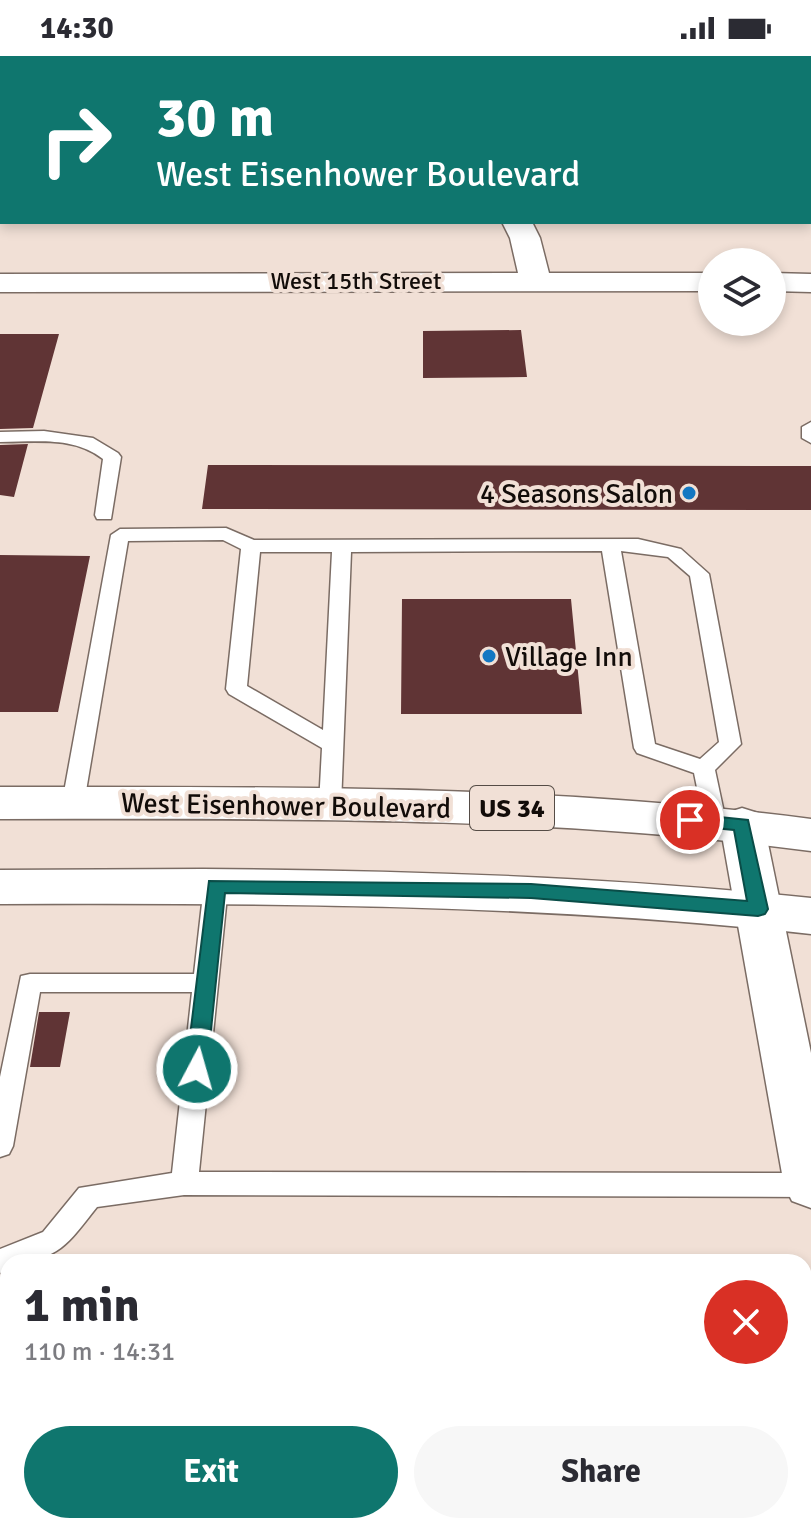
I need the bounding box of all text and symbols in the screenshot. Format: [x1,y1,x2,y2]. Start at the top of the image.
text: 14:30 [40,10,114,47]
text: 30 m [156,83,274,152]
icon: right [24,88,128,192]
text: West Eisenhower Boulevard [156,152,580,197]
map controls [698,248,786,336]
button: layers [698,248,786,336]
street label: West 15th Street [271,266,441,296]
place label: 4 Seasons Salon [480,477,673,511]
marker: 4 Seasons Salon [680,484,698,502]
place label: Village Inn [505,640,633,674]
marker: Village Inn [480,647,498,665]
street label: West Eisenhower Boulevard [121,786,451,826]
road number: US 34 [470,786,554,830]
pin [656,786,724,854]
icon: arrive [668,798,712,842]
position arrow [155,1027,239,1111]
text: 1 min [24,1276,140,1335]
button: close [704,1280,788,1364]
text: 110 m · 14:31 [24,1336,175,1368]
button: Exit [24,1426,398,1518]
button: Share [414,1426,788,1518]

